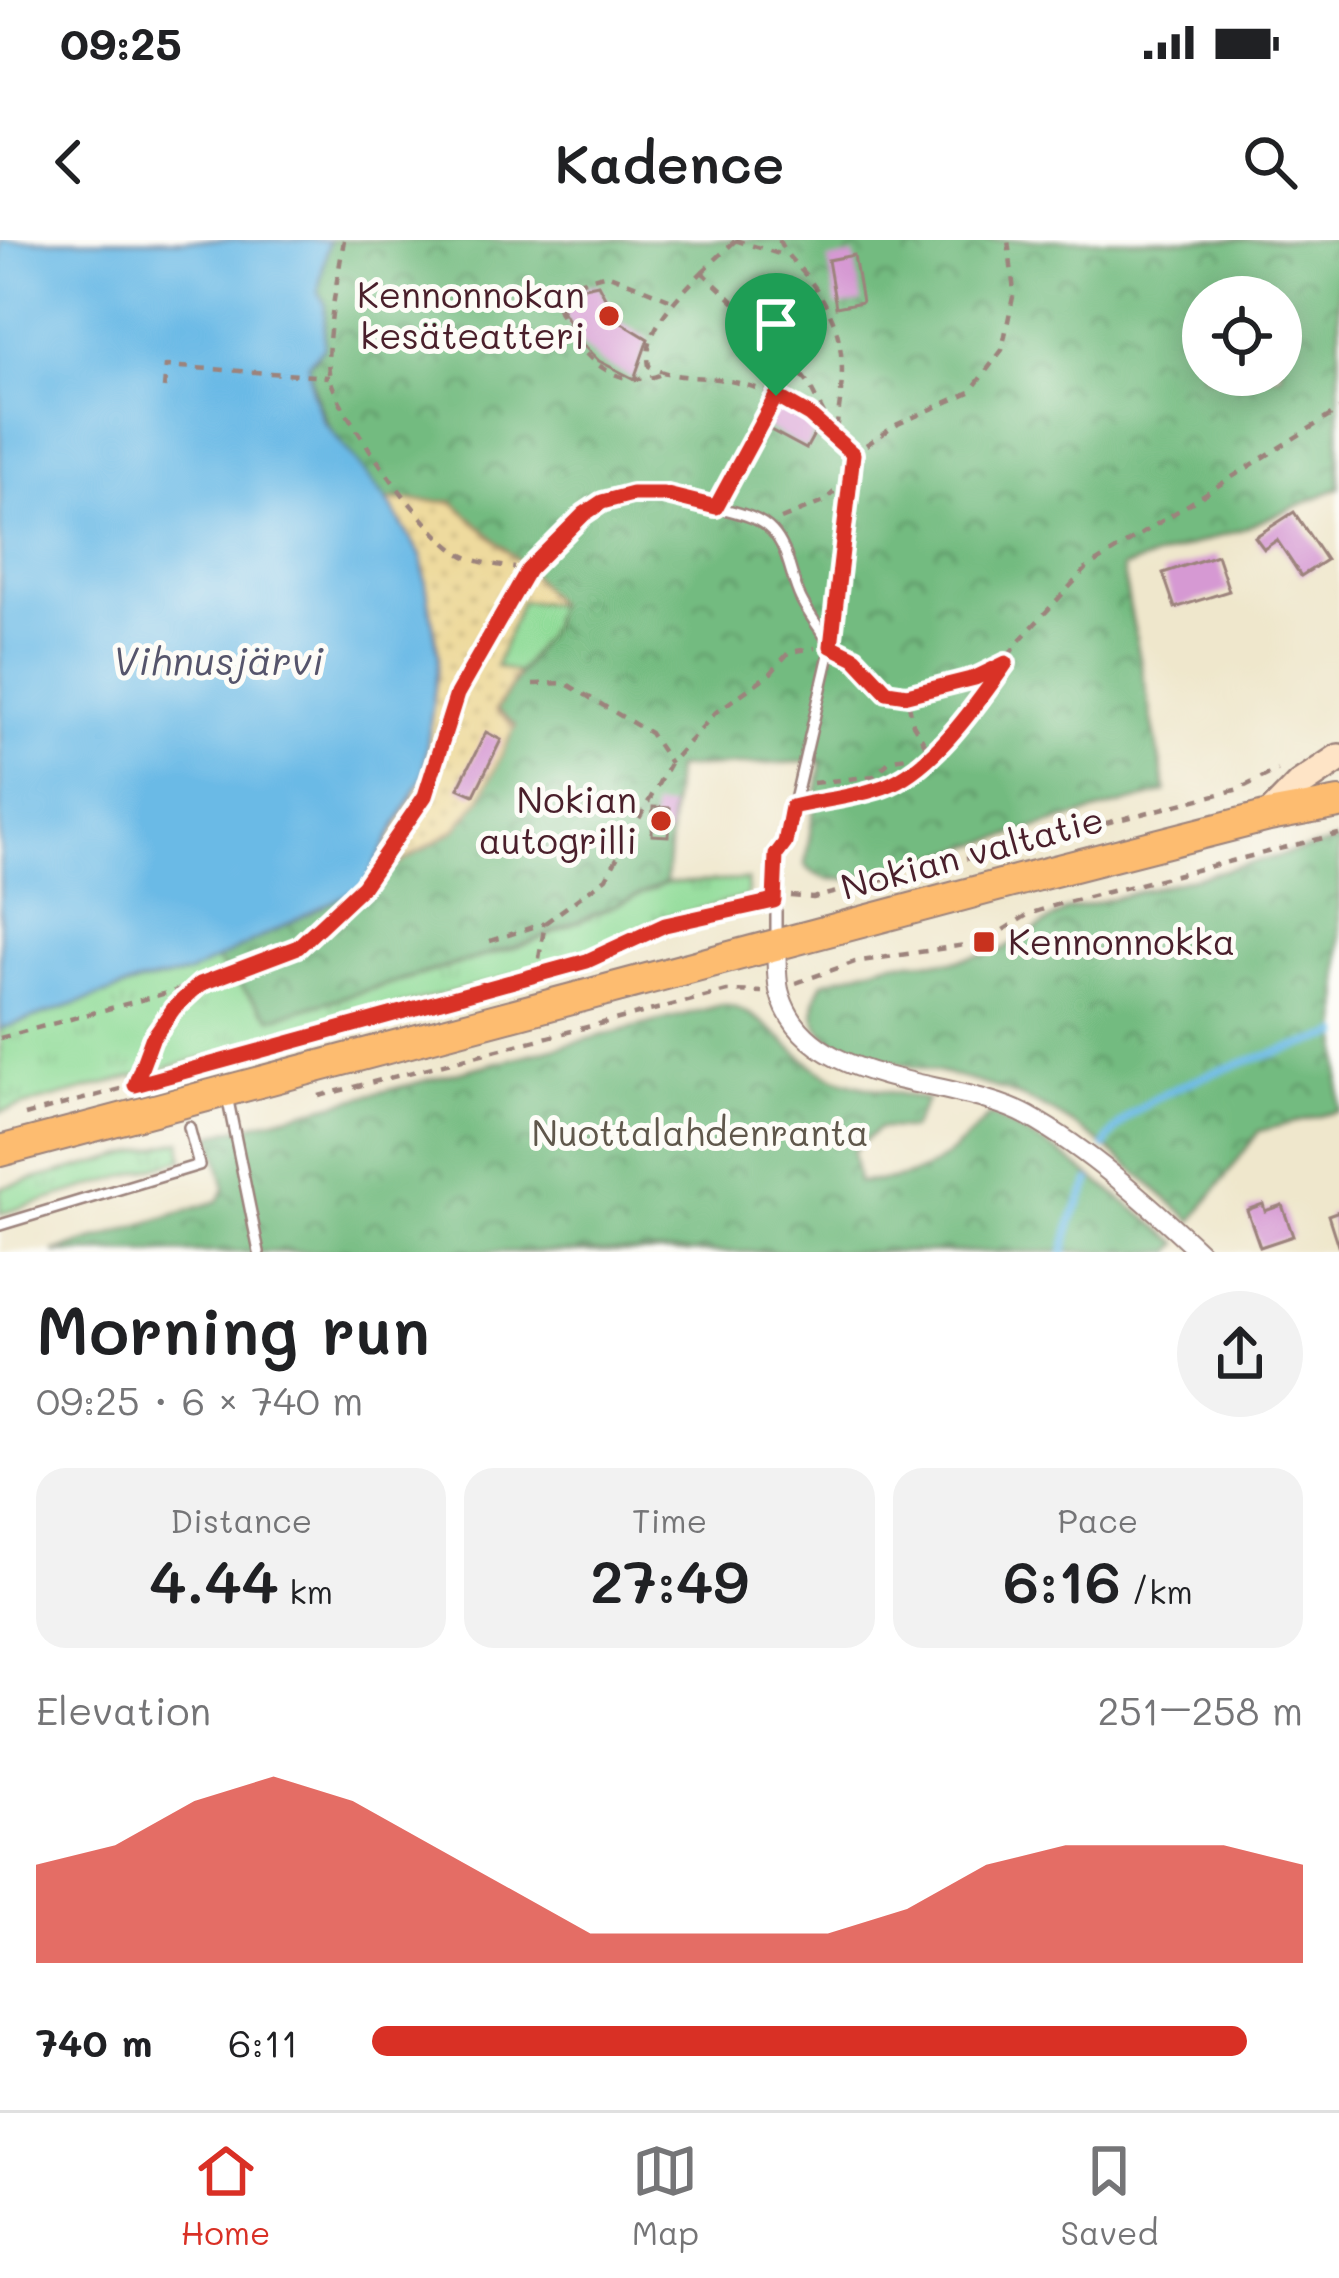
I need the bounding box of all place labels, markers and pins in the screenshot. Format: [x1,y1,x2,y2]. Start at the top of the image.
place label: Kennonnokan kesäteatteri [357,270,585,358]
pin [725,273,827,396]
marker: Kennonnokan kesäteatteri [596,303,622,329]
place label: Nokian autogrilli [479,775,637,863]
marker: Nokian autogrilli [648,808,674,834]
place label: Kennonnokka [1008,917,1235,964]
marker: Kennonnokka [971,929,997,955]

